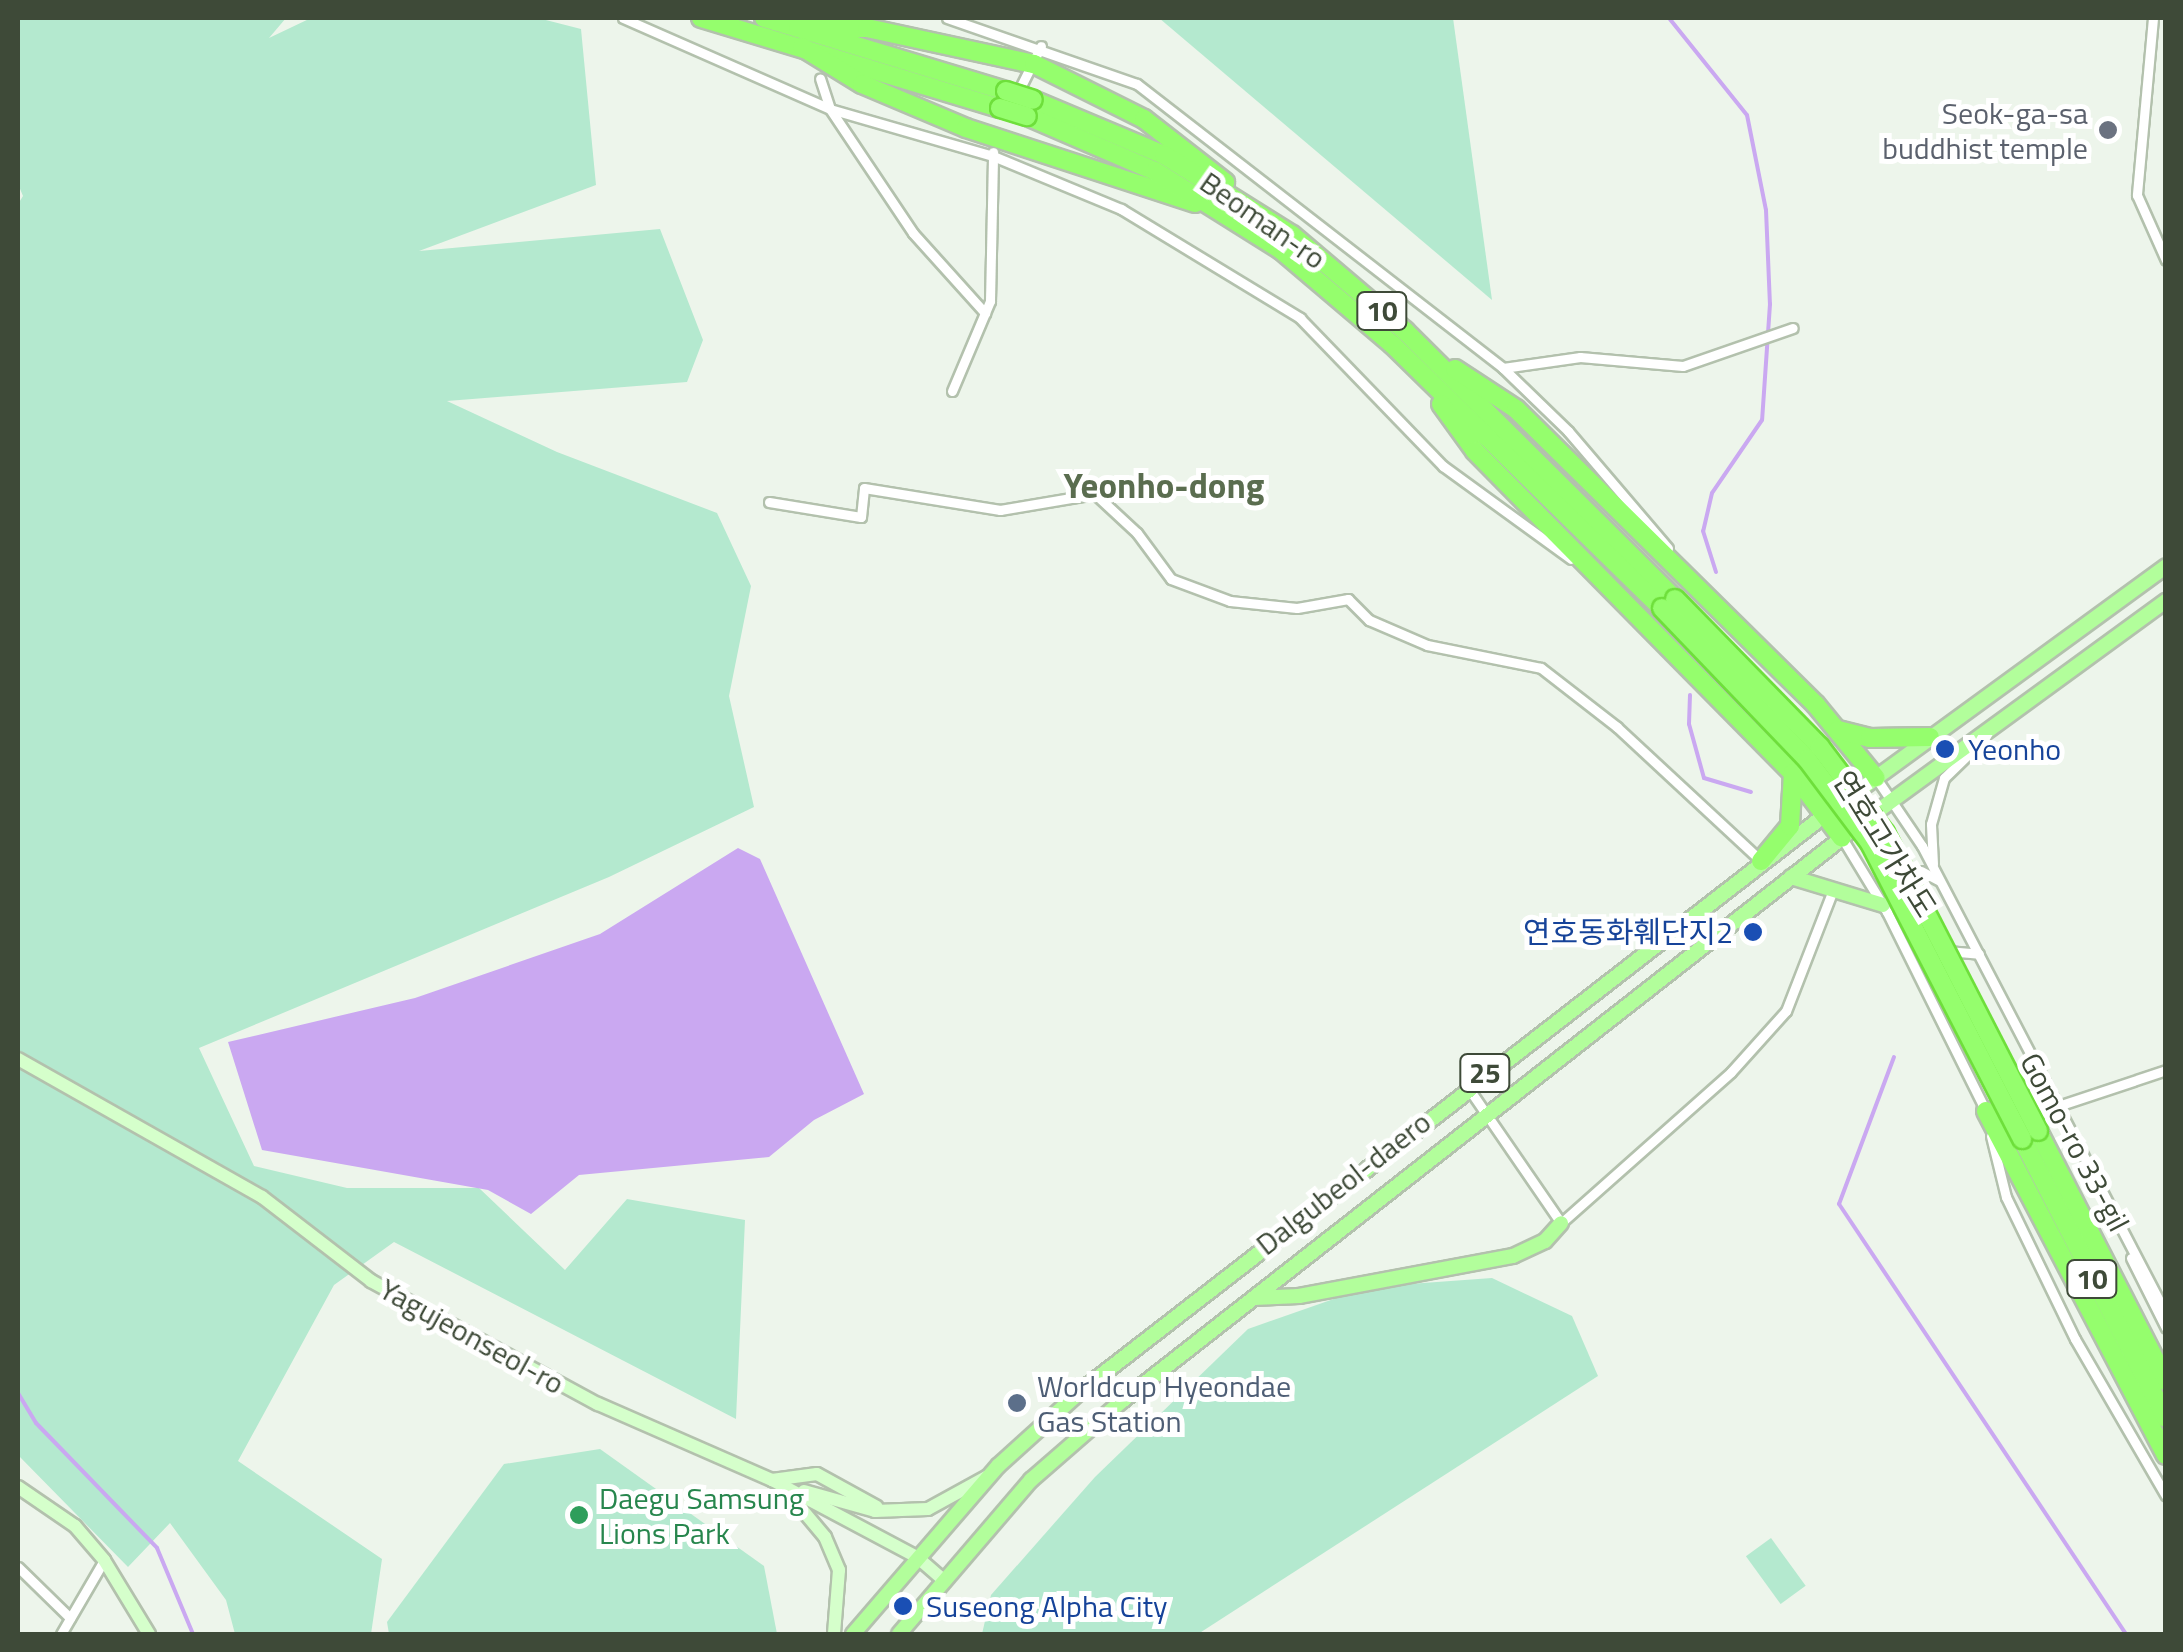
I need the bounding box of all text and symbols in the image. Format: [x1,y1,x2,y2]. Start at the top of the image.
place label: Seok-ga-sa buddhist temple [1882,95,2088,166]
marker: Seok-ga-sa buddhist temple [2097,119,2119,141]
street label: Beoman-ro [1193,164,1333,276]
road number: 10 [1354,288,1410,334]
district label: Yeonho-dong [1063,464,1265,506]
place label: Yeonho [1968,731,2061,767]
marker: Yeonho [1932,736,1958,762]
street label: 연호고가차도 [1826,764,1944,924]
place label: 연호동화훼단지2 [1523,914,1733,950]
marker: 연호동화훼단지2 [1742,921,1764,943]
street label: Gomo-ro 33-gil [2013,1047,2137,1237]
road number: 25 [1458,1050,1512,1096]
street label: Dalgubeol-daero [1249,1104,1437,1262]
road number: 10 [2064,1256,2120,1302]
street label: Yagujeonseol-ro [374,1271,570,1401]
place label: Worldcup Hyeondae Gas Station [1037,1368,1291,1438]
marker: Worldcup Hyeondae Gas Station [1006,1392,1028,1414]
place label: Daegu Samsung Lions Park [599,1480,804,1550]
marker: Daegu Samsung Lions Park [568,1504,590,1526]
place label: Suseong Alpha City [926,1588,1168,1624]
marker: Suseong Alpha City [890,1593,916,1619]

